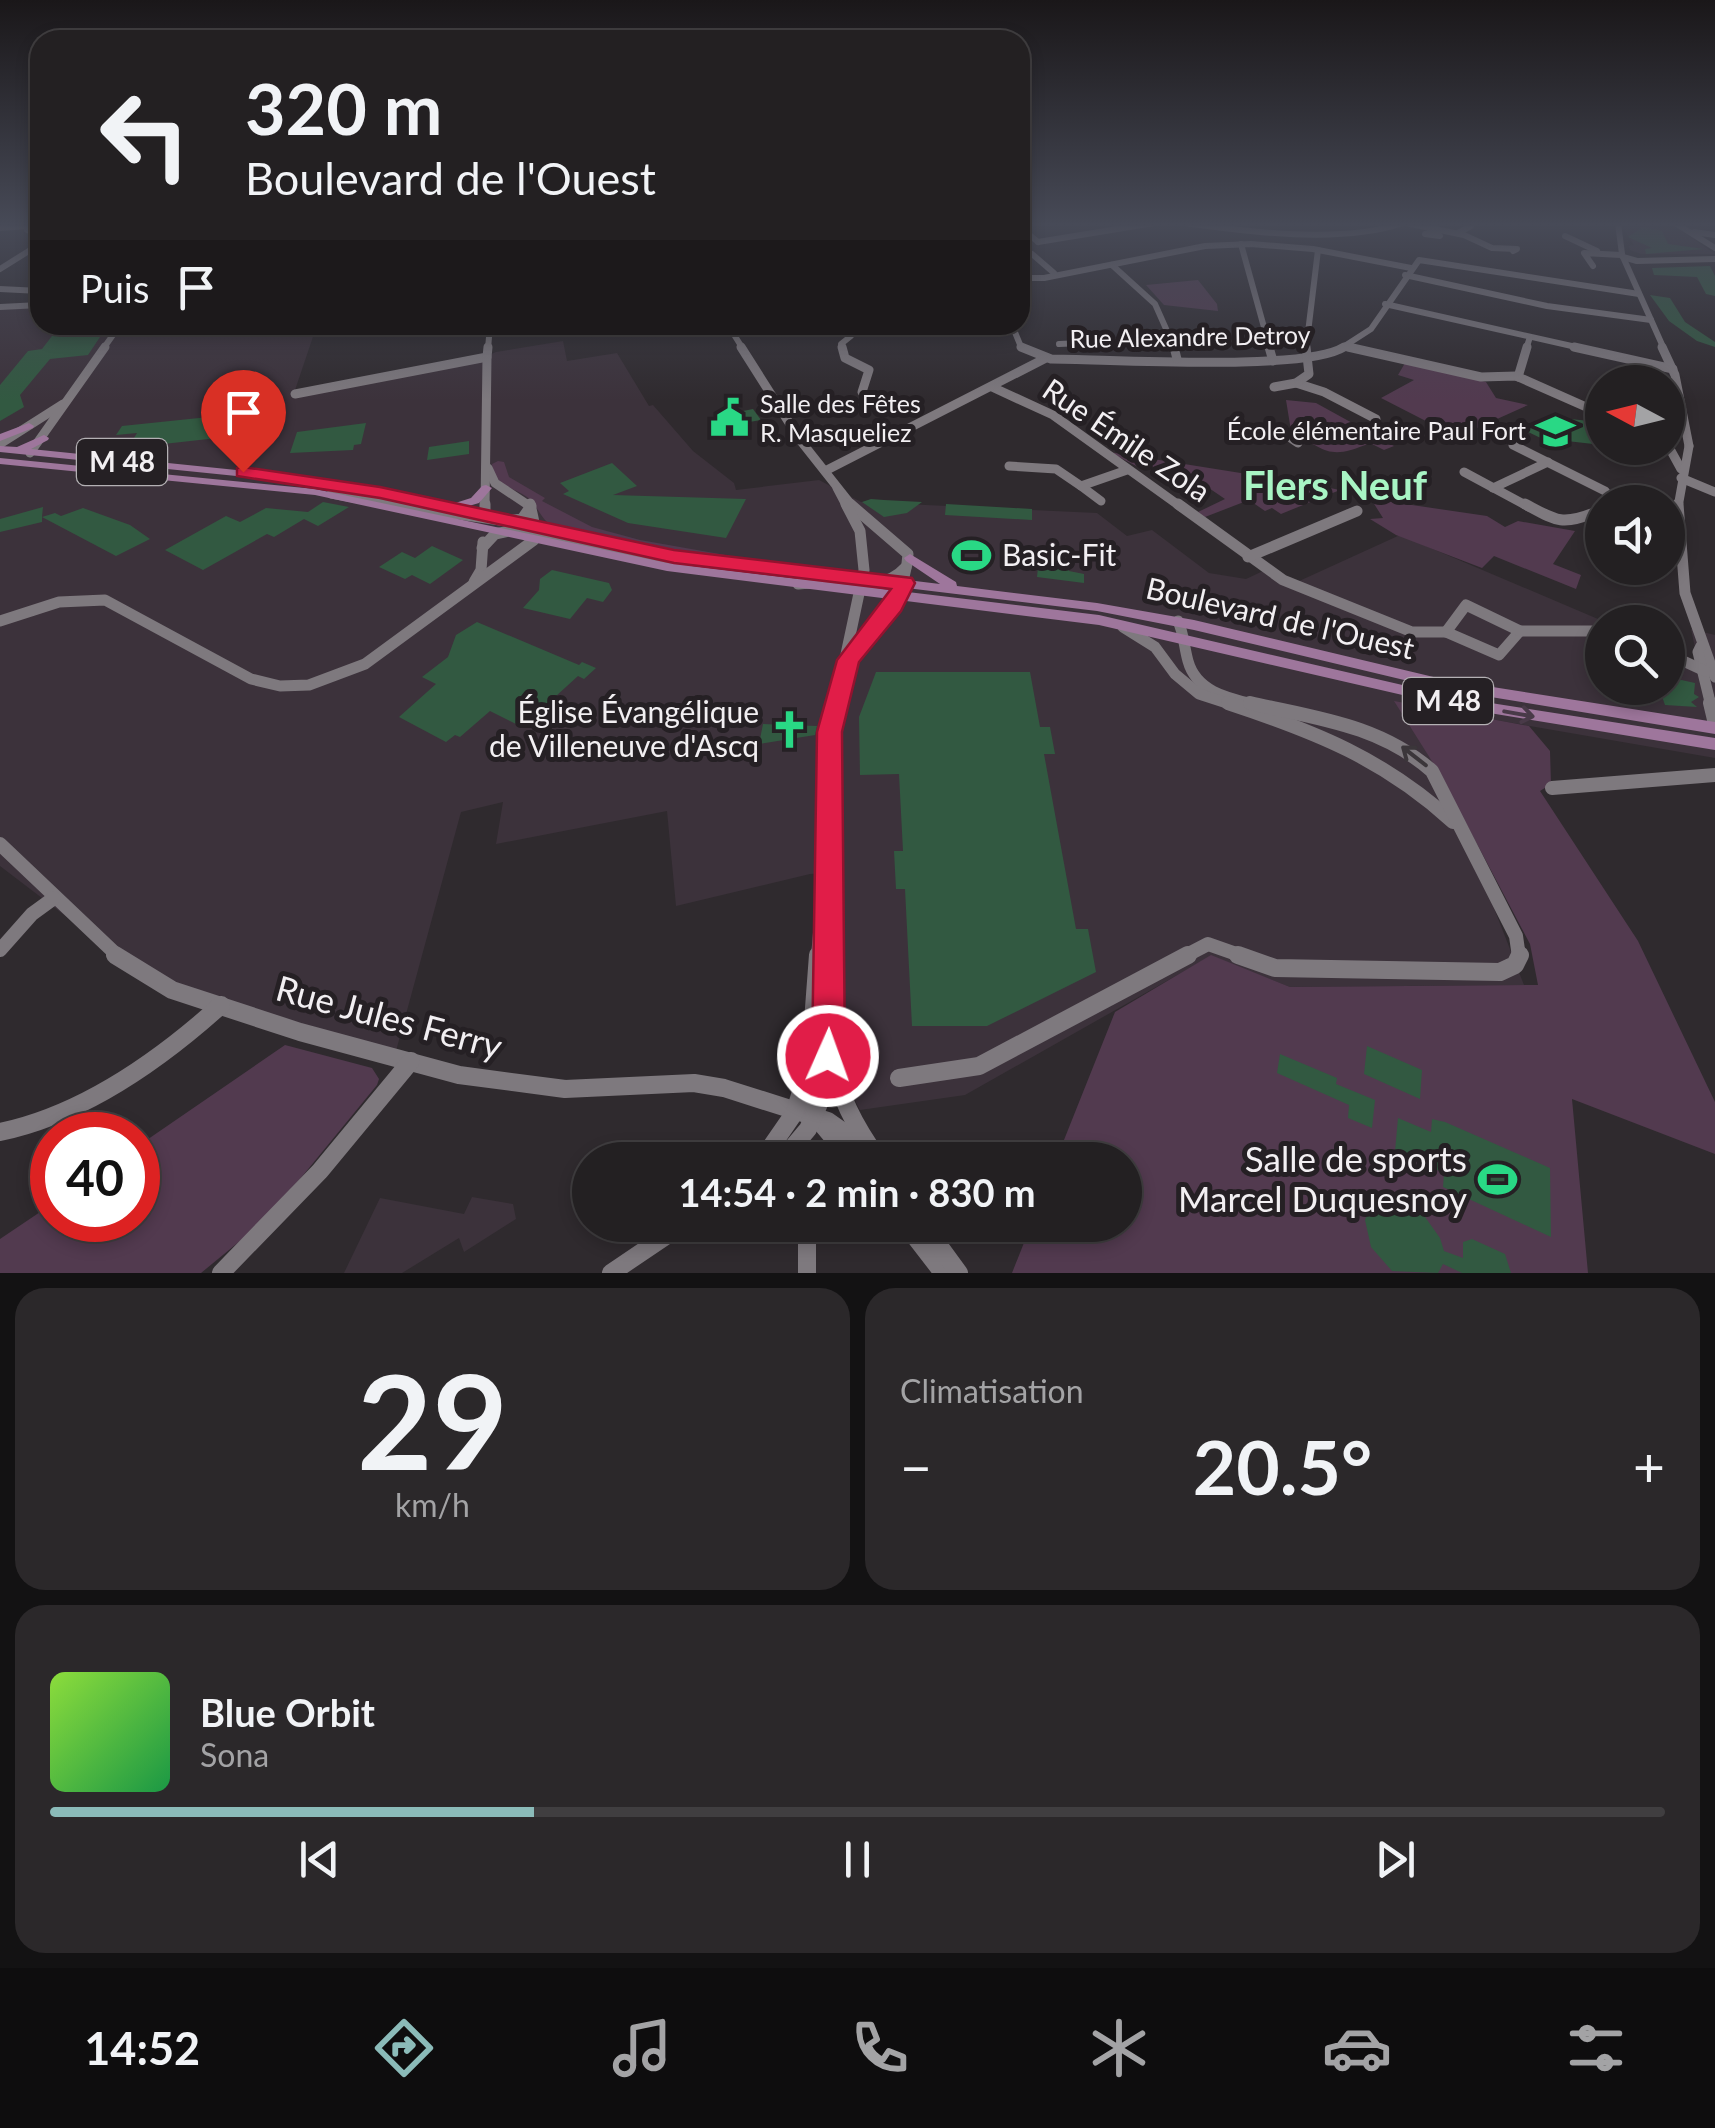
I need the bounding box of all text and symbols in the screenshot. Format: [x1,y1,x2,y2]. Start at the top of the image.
text: 320 m [245,66,442,150]
icon: left [80,70,210,200]
text: Boulevard de l'Ouest [245,151,656,205]
icon: arrive [169,260,224,315]
text: Puis [80,265,149,311]
street label: Rue Alexandre Detroy [1069,319,1311,353]
north arrow [1585,365,1685,465]
map controls [1585,365,1685,705]
pin [201,370,286,473]
street label: Rue Émile Zola [1037,370,1218,509]
icon: arrive [216,385,271,440]
place label: Salle des Fêtes R. Masqueliez [760,388,921,447]
public building icon: Salle des Fêtes R. Masqueliez [709,397,751,439]
school or university icon: École élémentaire Paul Fort [1535,410,1577,452]
place label: École élémentaire Paul Fort [1227,415,1526,445]
road number: M 48 [77,439,167,485]
district label: Flers Neuf [1243,461,1428,509]
button: sound [1585,485,1685,585]
sports icon: Basic-Fit [951,535,993,577]
place label: Basic-Fit [1002,536,1117,572]
street label: Boulevard de l'Ouest [1143,569,1418,665]
button: search [1585,605,1685,705]
road number: M 48 [1403,678,1493,724]
place label: Église Évangélique de Villeneuve d'Ascq [489,693,759,763]
one-way arrow [1503,705,1535,724]
church icon: Église Évangélique de Villeneuve d'Ascq [768,709,810,751]
one-way arrow [1402,745,1428,767]
street label: Rue Jules Ferry [272,966,507,1066]
position arrow [776,1004,880,1108]
speed limit sign: 40 [30,1112,160,1242]
place label: Salle de sports Marcel Duquesnoy [1178,1137,1467,1219]
sports icon: Salle de sports Marcel Duquesnoy [1476,1159,1518,1201]
text: 14:54 · 2 min · 830 m [678,1169,1036,1215]
text: 29 [357,1342,508,1498]
text: Climatisation [900,1371,1084,1410]
text: 20.5° [1193,1421,1372,1511]
text: − [900,1433,932,1499]
text: + [1633,1433,1665,1499]
text: km/h [395,1485,470,1524]
text: Blue Orbit [200,1689,375,1735]
text: Sona [200,1735,269,1774]
icon: previous [292,1832,347,1887]
icon: pause [830,1832,885,1887]
icon: next [1368,1832,1423,1887]
icon: directions [369,2013,439,2083]
icon: music [607,2013,677,2083]
icon: phone [845,2013,915,2083]
icon: climate [1084,2013,1154,2083]
icon: car [1322,2013,1392,2083]
icon: filters [1561,2013,1631,2083]
text: 14:52 [84,2021,200,2075]

